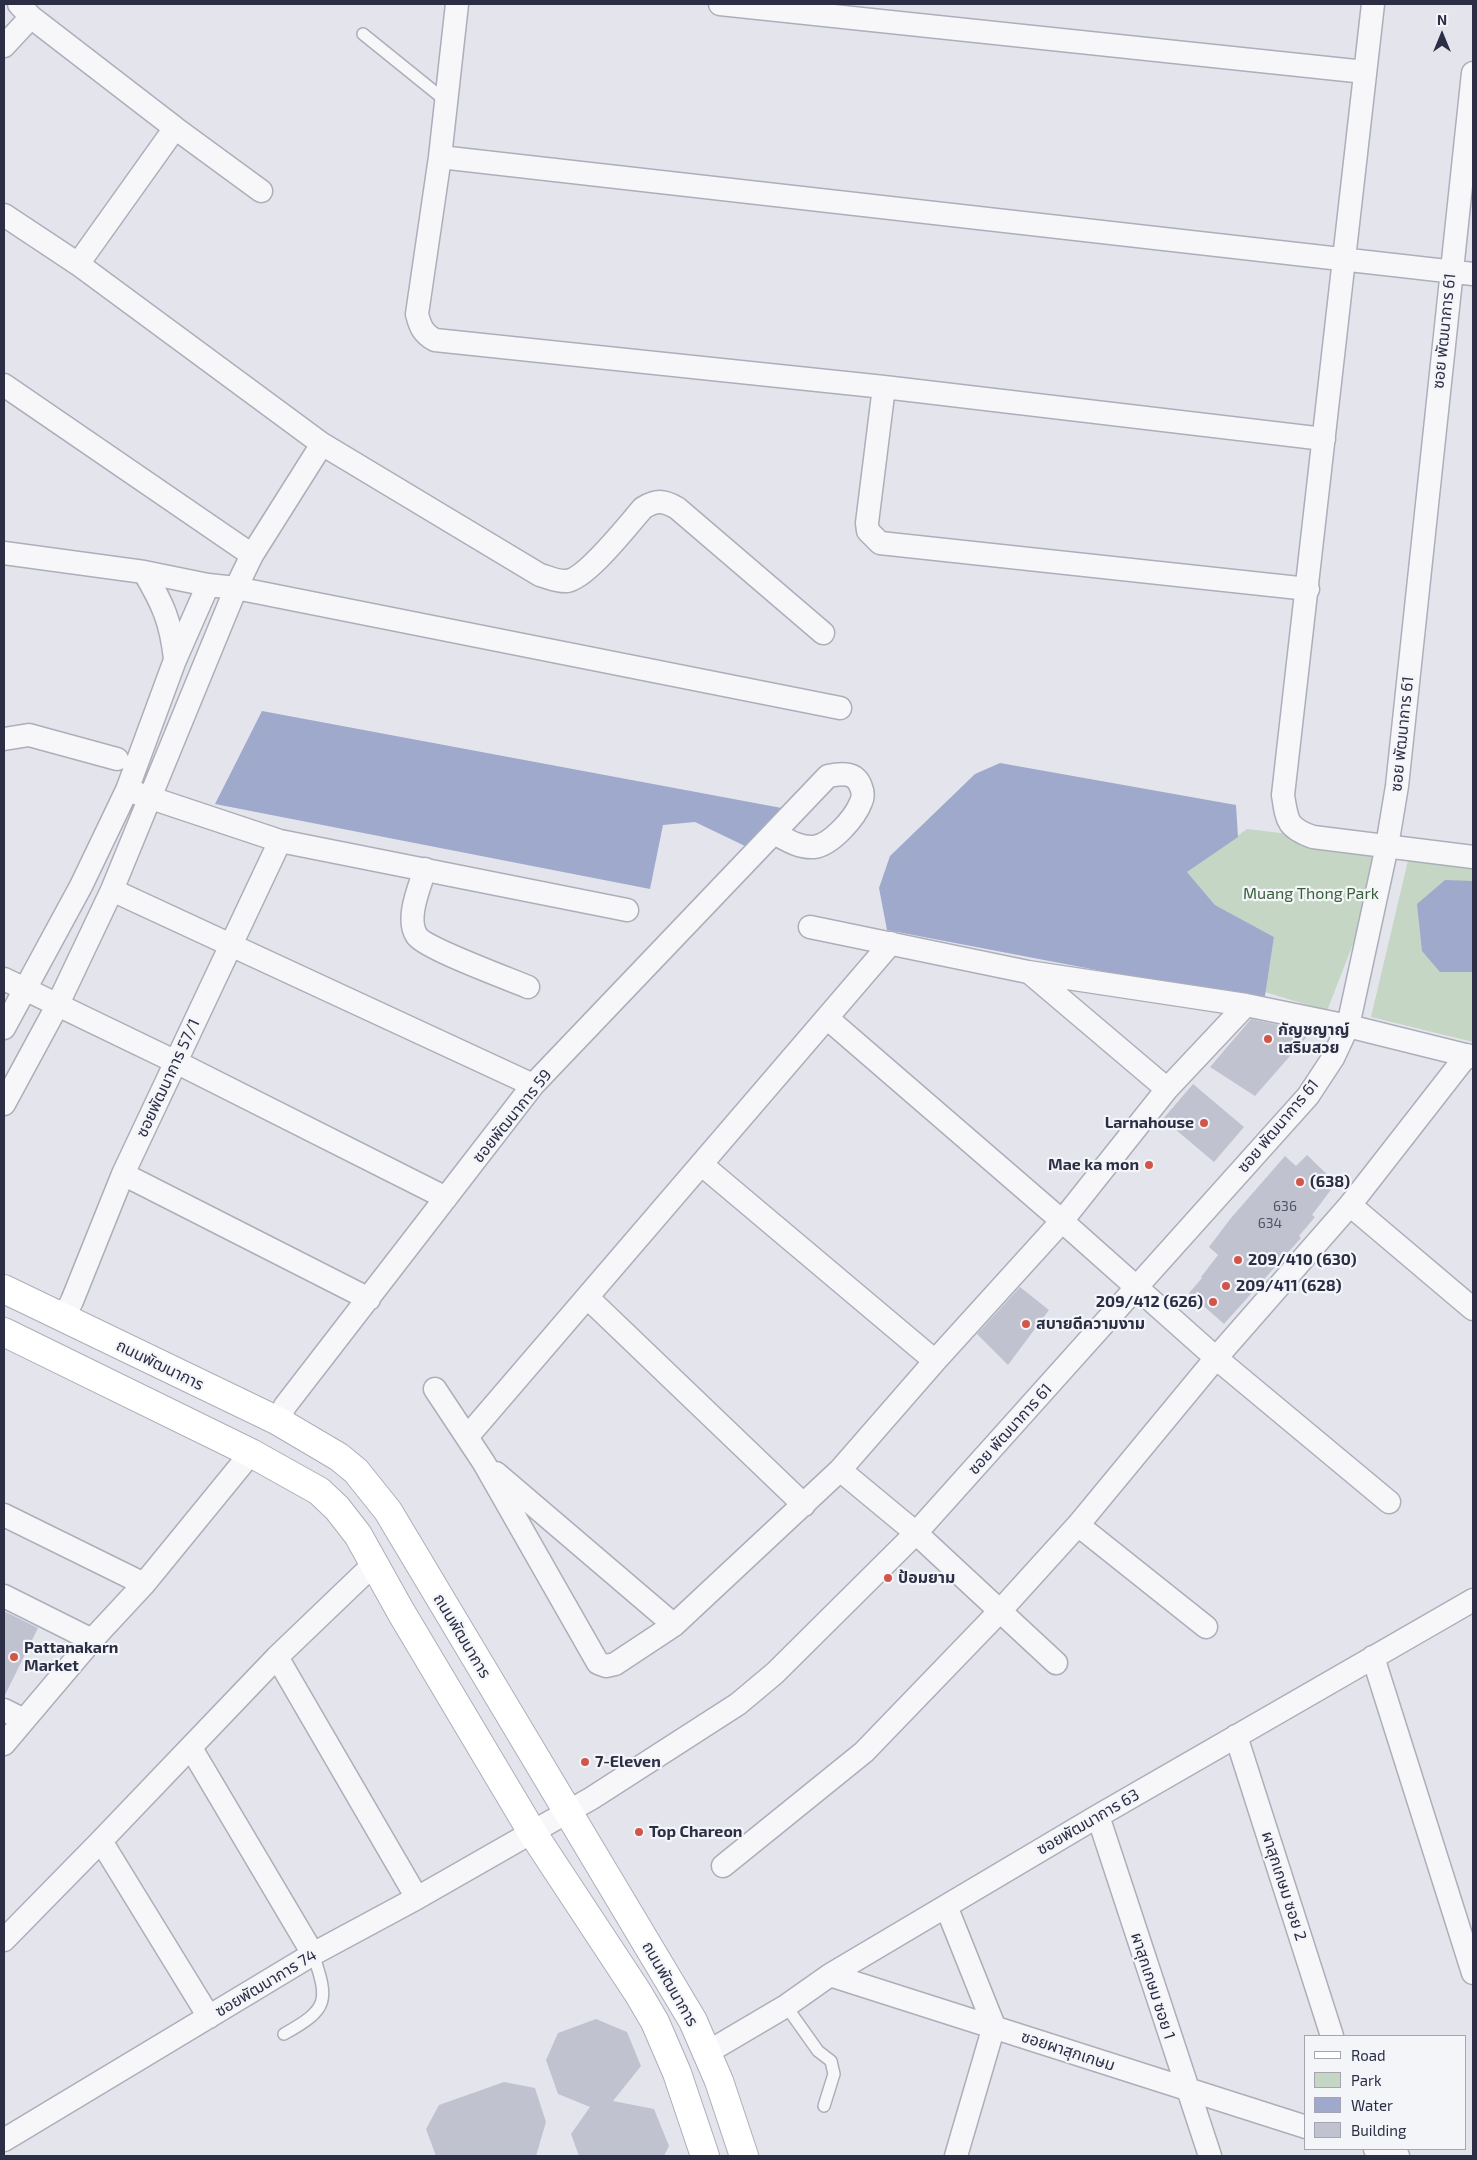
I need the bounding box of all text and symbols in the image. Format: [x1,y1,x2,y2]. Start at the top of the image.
north arrow [1417,10,1467,60]
text: N [1437,11,1447,28]
street label: ซอย พัฒนาการ 61 [1428,272,1460,390]
street label: ซอย พัฒนาการ 61 [1386,675,1418,793]
park label: Muang Thong Park [1243,884,1379,904]
street label: ซอยพัฒนาการ 57/1 [132,1016,204,1140]
place label: กัญชญาญ์ เสริมสวย [1278,1020,1350,1058]
marker: กัญชญาญ์ เสริมสวย [1262,1033,1274,1045]
street label: ซอยพัฒนาการ 59 [468,1065,556,1167]
street label: ซอย พัฒนาการ 61 [1233,1075,1323,1177]
place label: Larnahouse [1105,1113,1194,1133]
marker: Larnahouse [1198,1117,1210,1129]
place label: Mae ka mon [1048,1155,1139,1175]
marker: Mae ka mon [1143,1159,1155,1171]
place label: (638) [1310,1172,1350,1192]
marker: (638) [1294,1176,1306,1188]
house number: 636 [1273,1198,1297,1214]
house number: 634 [1258,1215,1282,1231]
place label: 209/410 (630) [1248,1250,1356,1270]
marker: 209/410 (630) [1232,1254,1244,1266]
place label: 209/411 (628) [1236,1276,1342,1296]
marker: 209/411 (628) [1220,1280,1232,1292]
place label: 209/412 (626) [1096,1292,1203,1312]
marker: 209/412 (626) [1207,1296,1219,1308]
place label: สบายดีความงาม [1036,1314,1145,1334]
marker: สบายดีความงาม [1020,1318,1032,1330]
street label: ถนนพัฒนาการ [113,1336,207,1394]
street label: ซอย พัฒนาการ 61 [964,1379,1056,1479]
place label: ป้อมยาม [898,1568,955,1588]
marker: ป้อมยาม [882,1572,894,1584]
street label: ถนนพัฒนาการ [429,1590,495,1682]
place label: Pattanakarn Market [24,1638,118,1676]
marker: Pattanakarn Market [8,1651,20,1663]
place label: 7-Eleven [595,1752,661,1772]
marker: 7-Eleven [579,1756,591,1768]
street label: ซอยพัฒนาการ 63 [1033,1785,1143,1859]
place label: Top Chareon [649,1822,742,1842]
marker: Top Chareon [633,1826,645,1838]
street label: ผาสุกเกษม ซอย 2 [1257,1829,1311,1943]
street label: ผาสุกเกษม ซอย 1 [1127,1930,1179,2042]
street label: ถนนพัฒนาการ [638,1938,702,2030]
street label: ซอยพัฒนาการ 74 [212,1945,320,2021]
street label: ซอยผาสุกเกษม [1019,2027,1117,2075]
legend [1304,2035,1467,2150]
text: Road [1351,2046,1386,2064]
text: Park [1351,2071,1382,2089]
text: Water [1351,2096,1393,2114]
text: Building [1351,2121,1406,2139]

